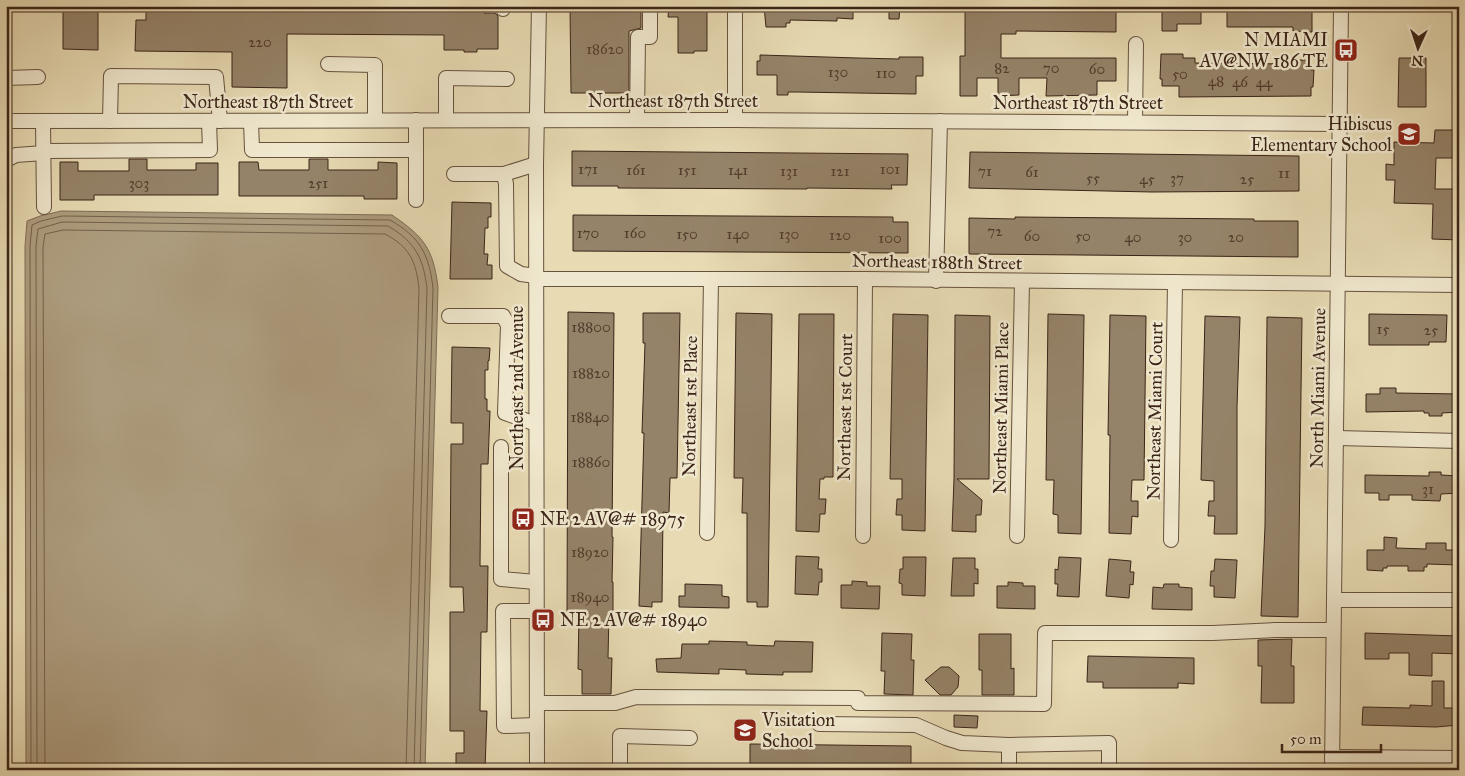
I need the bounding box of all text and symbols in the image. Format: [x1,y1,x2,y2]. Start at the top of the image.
north arrow [1392,22,1442,72]
place label: N MIAMI AV@NW 186 TE [1199,29,1328,72]
house number: 220 [248,33,272,51]
bus stop icon: N MIAMI AV@NW 186 TE [1333,37,1359,63]
house number: 18620 [586,40,624,58]
text: N [1411,52,1424,69]
house number: 82 [994,59,1010,77]
house number: 70 [1043,59,1059,77]
house number: 60 [1089,60,1105,78]
house number: 130 [828,63,848,81]
house number: 110 [876,64,896,82]
house number: 50 [1172,65,1188,83]
house number: 48 [1208,72,1224,90]
house number: 46 [1232,73,1249,91]
house number: 44 [1256,73,1273,91]
street label: Northeast 187th Street [588,90,759,112]
street label: Northeast 187th Street [183,91,354,113]
street label: Northeast 187th Street [993,92,1164,114]
place label: Hibiscus Elementary School [1250,113,1392,156]
school or university icon: Hibiscus Elementary School [1396,121,1422,147]
house number: 171 [578,160,598,178]
house number: 101 [880,160,900,178]
house number: 161 [626,161,646,179]
house number: 151 [678,161,696,179]
house number: 141 [728,161,748,179]
house number: 131 [780,162,798,180]
house number: 121 [830,162,850,180]
house number: 71 [978,162,992,180]
house number: 61 [1025,163,1039,181]
house number: 11 [1278,164,1290,182]
house number: 55 [1086,169,1100,187]
house number: 37 [1170,169,1184,187]
house number: 45 [1139,170,1155,188]
house number: 25 [1240,170,1254,188]
house number: 303 [129,174,149,192]
house number: 251 [308,174,328,192]
house number: 72 [987,222,1003,240]
house number: 170 [577,224,599,242]
house number: 160 [624,224,646,242]
house number: 150 [676,225,698,243]
house number: 140 [726,225,750,243]
house number: 130 [779,225,799,243]
house number: 120 [829,226,851,244]
house number: 60 [1024,227,1040,245]
house number: 50 [1075,227,1091,245]
house number: 40 [1124,228,1142,246]
house number: 30 [1178,228,1192,246]
house number: 20 [1228,228,1244,246]
house number: 100 [878,229,902,247]
street label: Northeast 188th Street [852,250,1023,274]
street label: Northeast 2nd Avenue [506,306,528,470]
street label: North Miami Avenue [1306,308,1330,468]
house number: 18800 [571,318,611,336]
house number: 15 [1377,320,1389,338]
street label: Northeast Miami Court [1142,321,1168,500]
house number: 25 [1424,321,1438,339]
street label: Northeast Miami Place [989,322,1013,494]
street label: Northeast 1st Court [833,333,857,481]
street label: Northeast 1st Place [678,335,702,477]
house number: 18820 [572,364,610,382]
house number: 18840 [571,408,609,426]
house number: 18860 [572,453,610,471]
house number: 31 [1422,480,1434,498]
bus stop icon: NE 2 AV@# 18975 [510,506,536,532]
place label: NE 2 AV@# 18975 [540,508,685,530]
house number: 18920 [571,543,609,561]
house number: 18940 [570,588,610,606]
bus stop icon: NE 2 AV@# 18940 [530,607,556,633]
place label: NE 2 AV@# 18940 [560,609,707,631]
place label: Visitation School [761,709,835,752]
school or university icon: Visitation School [732,717,758,743]
scale bar [1282,721,1381,753]
text: 50 m [1290,730,1322,748]

